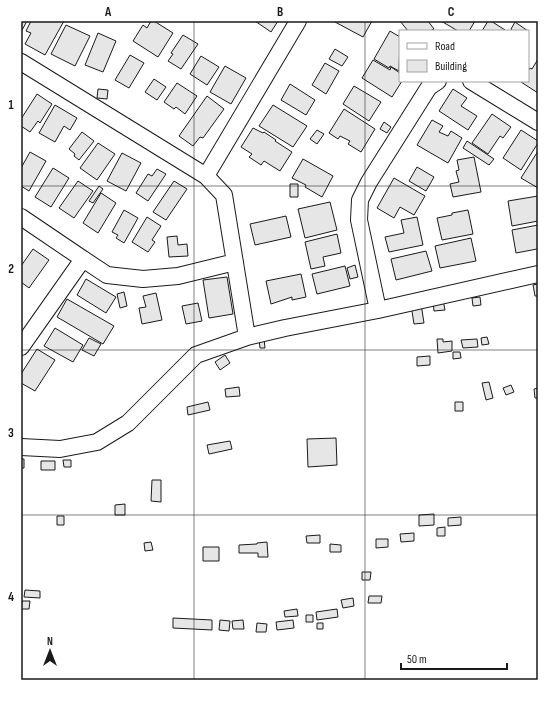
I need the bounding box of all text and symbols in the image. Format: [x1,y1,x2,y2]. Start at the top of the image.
text: A [104,4,112,20]
text: B [277,4,283,20]
text: C [448,4,455,20]
legend [399,30,529,82]
text: Road [435,39,455,54]
text: Building [435,59,467,74]
text: 1 [8,97,14,113]
text: 2 [8,261,14,277]
text: 3 [8,425,14,441]
text: 4 [8,589,14,605]
north arrow [30,631,70,671]
text: N [47,635,53,648]
scale bar [401,645,507,671]
text: 50 m [407,652,427,667]

